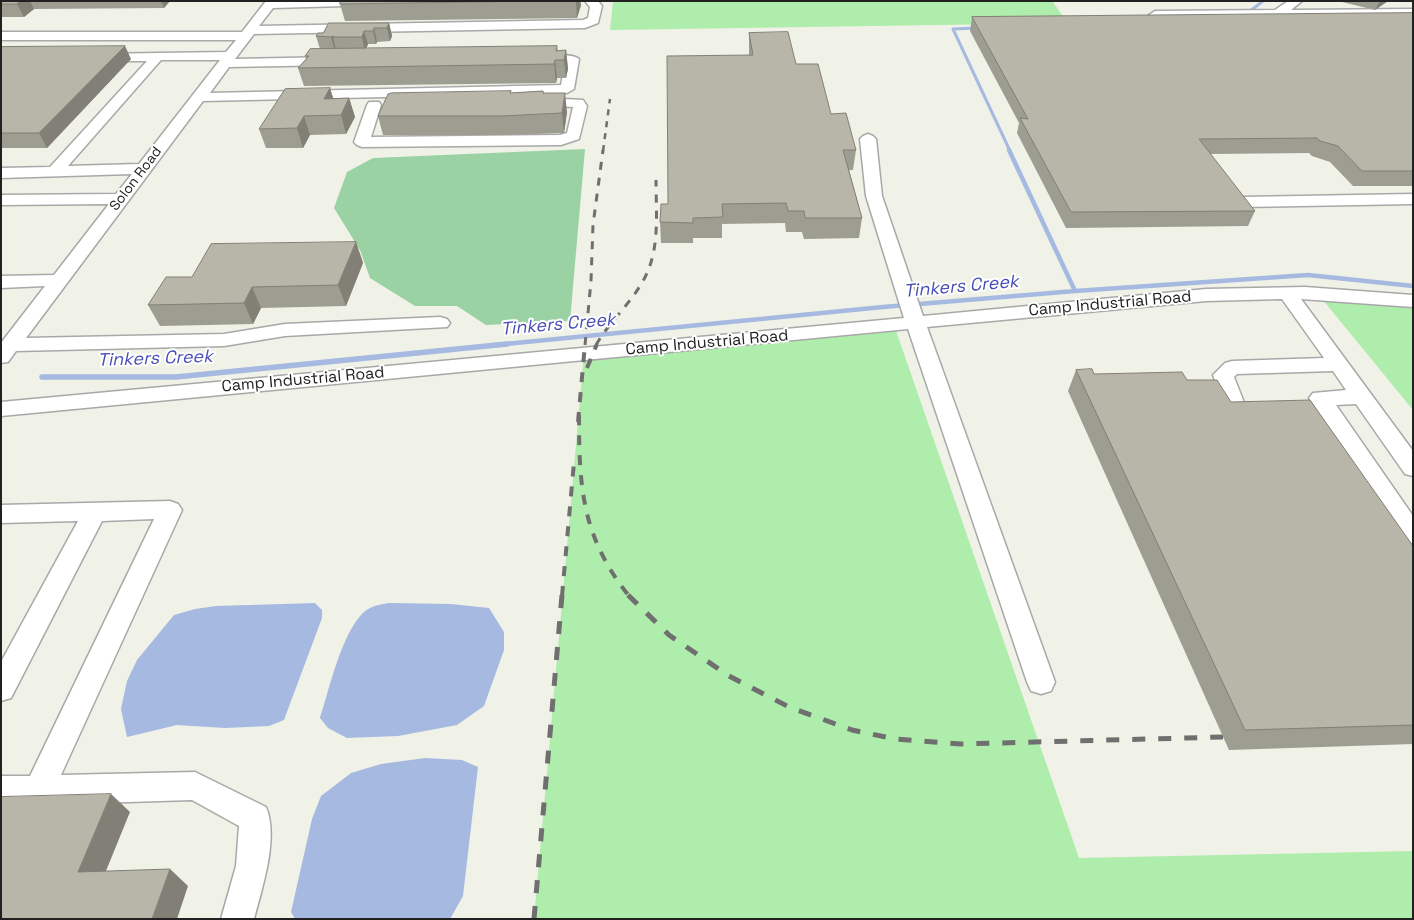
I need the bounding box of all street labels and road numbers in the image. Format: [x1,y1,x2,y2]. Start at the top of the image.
street label: Solon Road [106,144,166,214]
street label: Camp Industrial Road [1028,287,1192,321]
street label: Camp Industrial Road [625,326,789,360]
street label: Camp Industrial Road [221,363,385,397]

